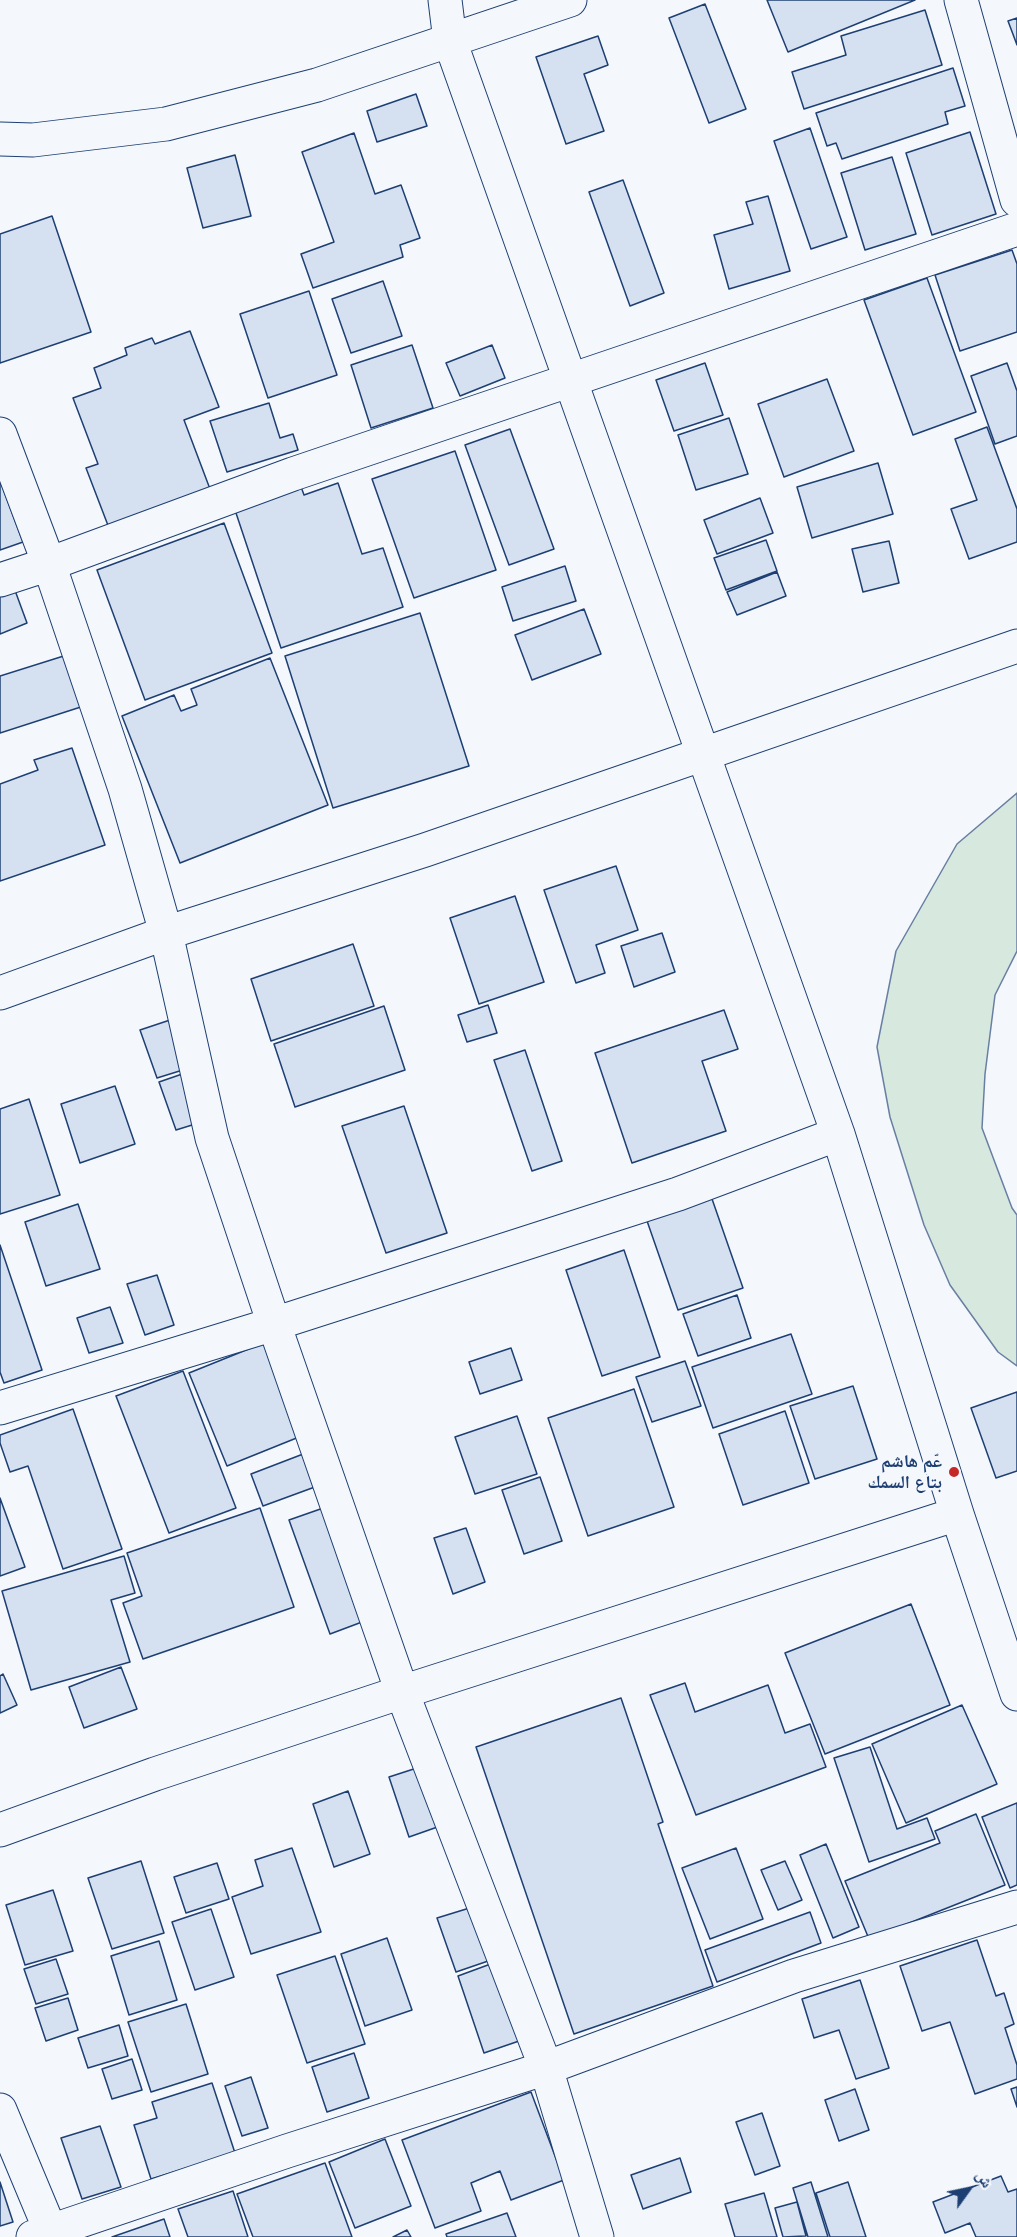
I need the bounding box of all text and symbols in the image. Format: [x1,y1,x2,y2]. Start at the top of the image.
place label: عّم هاشم بتاع السمك [868,1451,942,1494]
marker: عّم هاشم بتاع السمك [947,1465,961,1479]
north arrow [939,2159,999,2219]
text: ش [972,2167,997,2191]

